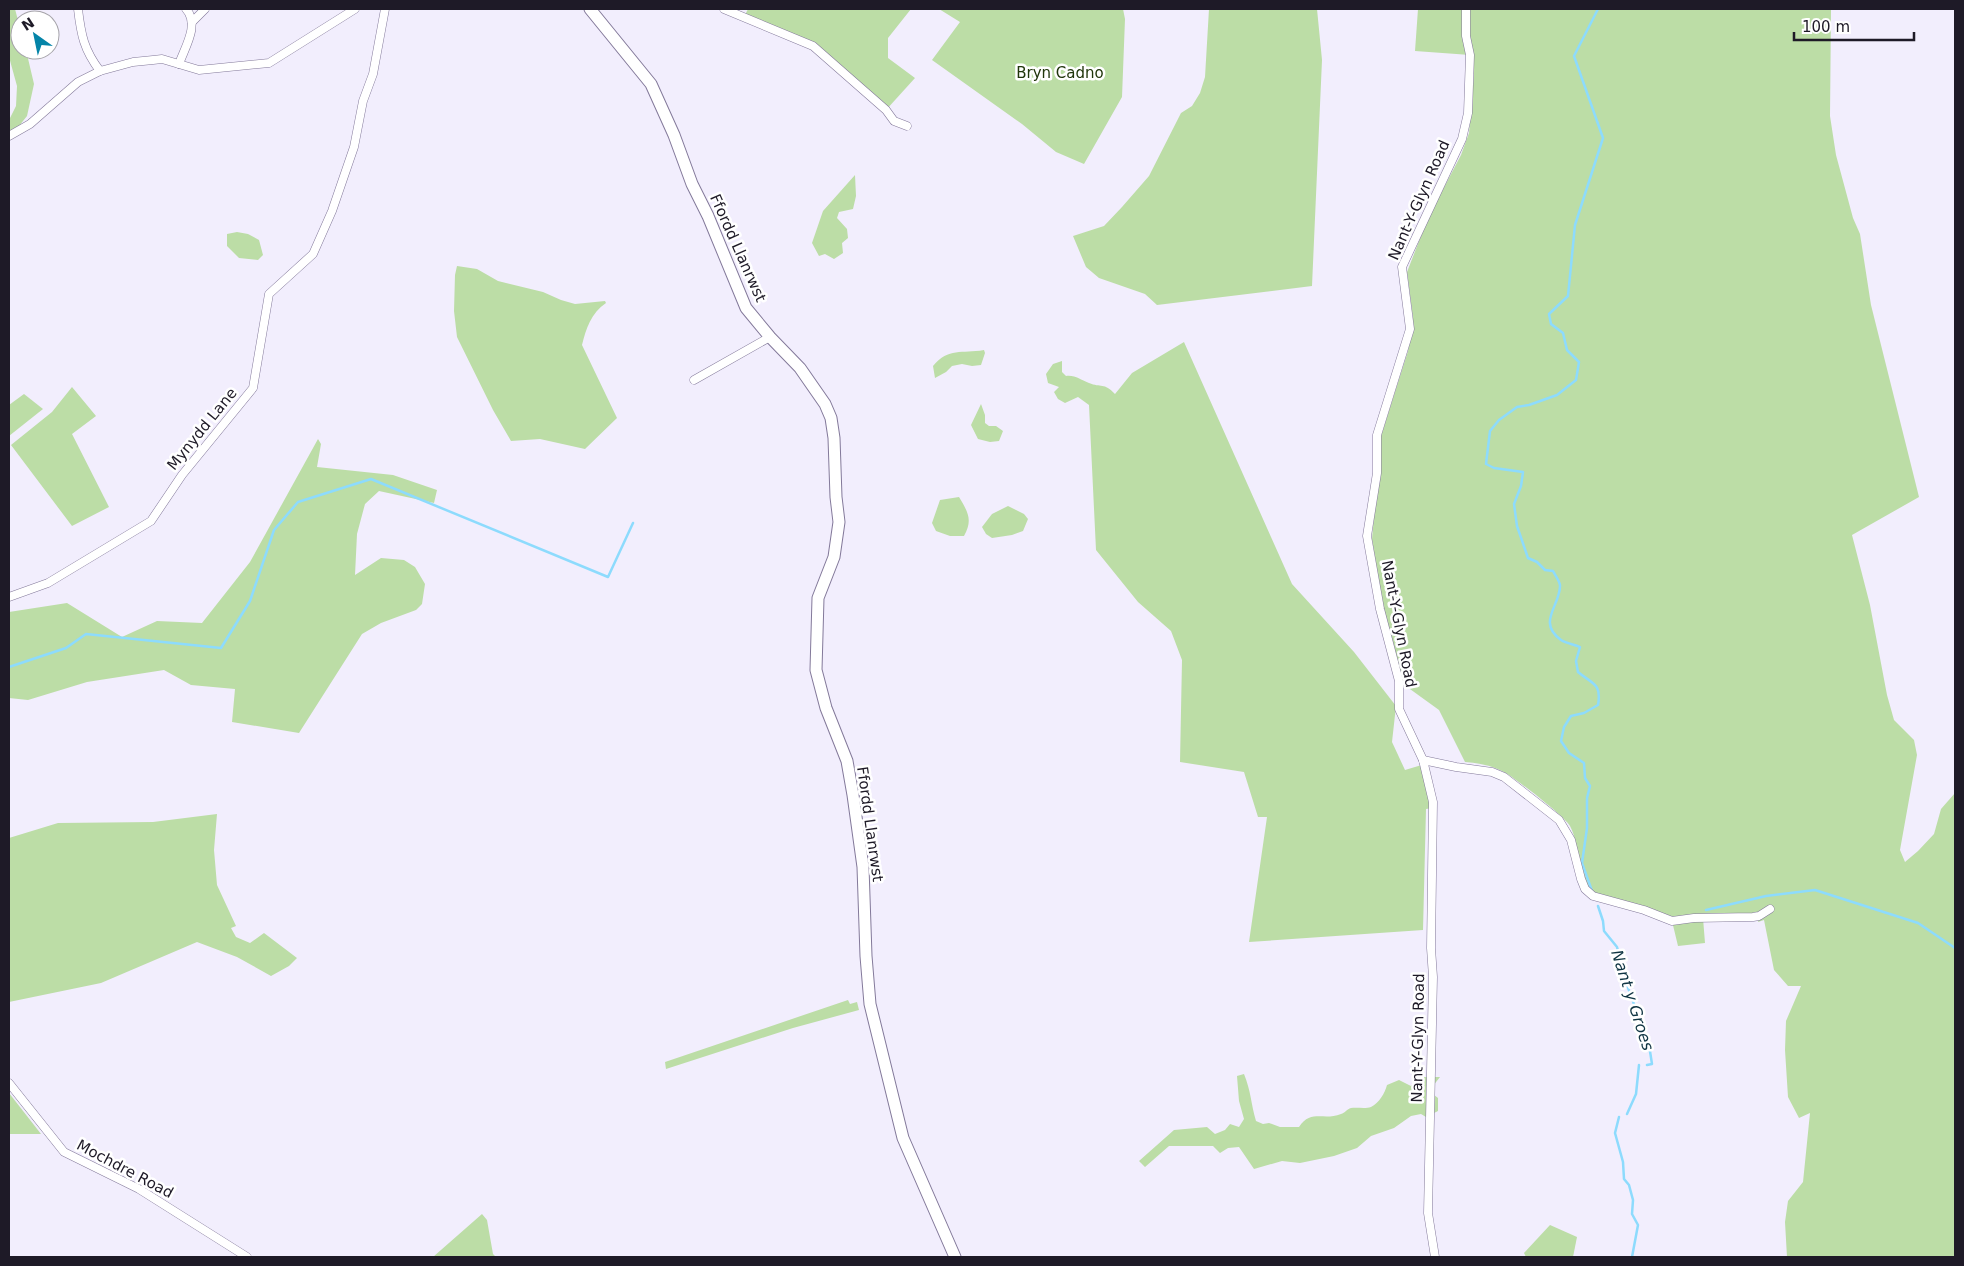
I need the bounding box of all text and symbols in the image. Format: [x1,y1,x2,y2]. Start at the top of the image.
north arrow [10,10,60,60]
scale bar [1794,10,1914,42]
text: N [19,14,37,34]
text: 100 m [1802,18,1850,36]
park label: Bryn Cadno [1016,64,1104,82]
street label: Nant-Y-Glyn Road [1384,137,1454,263]
street label: Ffordd Llanrwst [706,191,770,305]
street label: Mynydd Lane [163,384,241,474]
street label: Nant-Y-Glyn Road [1378,559,1420,689]
street label: Ffordd Llanrwst [853,765,887,883]
water label: Nant y Groes [1607,947,1658,1053]
street label: Nant-Y-Glyn Road [1408,973,1428,1103]
street label: Mochdre Road [74,1136,176,1202]

